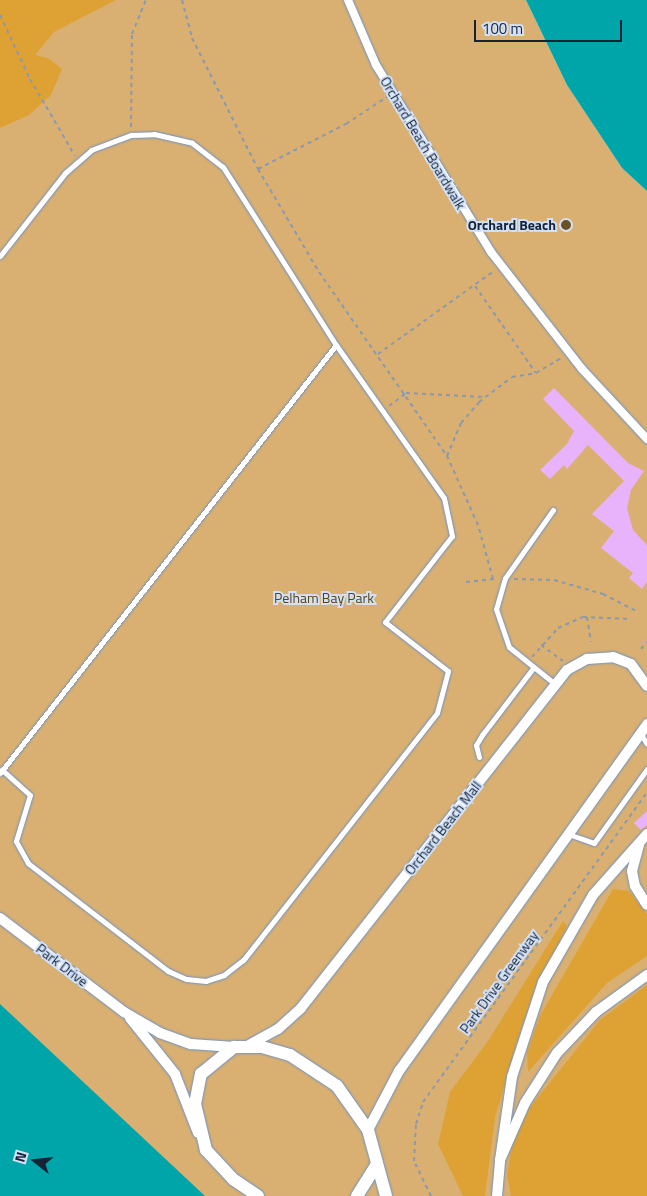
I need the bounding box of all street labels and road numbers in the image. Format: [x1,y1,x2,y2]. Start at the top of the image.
street label: Orchard Beach Boardwalk [377,74,469,212]
street label: Orchard Beach Mall [401,778,485,878]
street label: Park Drive Greenway [456,927,542,1037]
street label: Park Drive [33,940,91,990]

